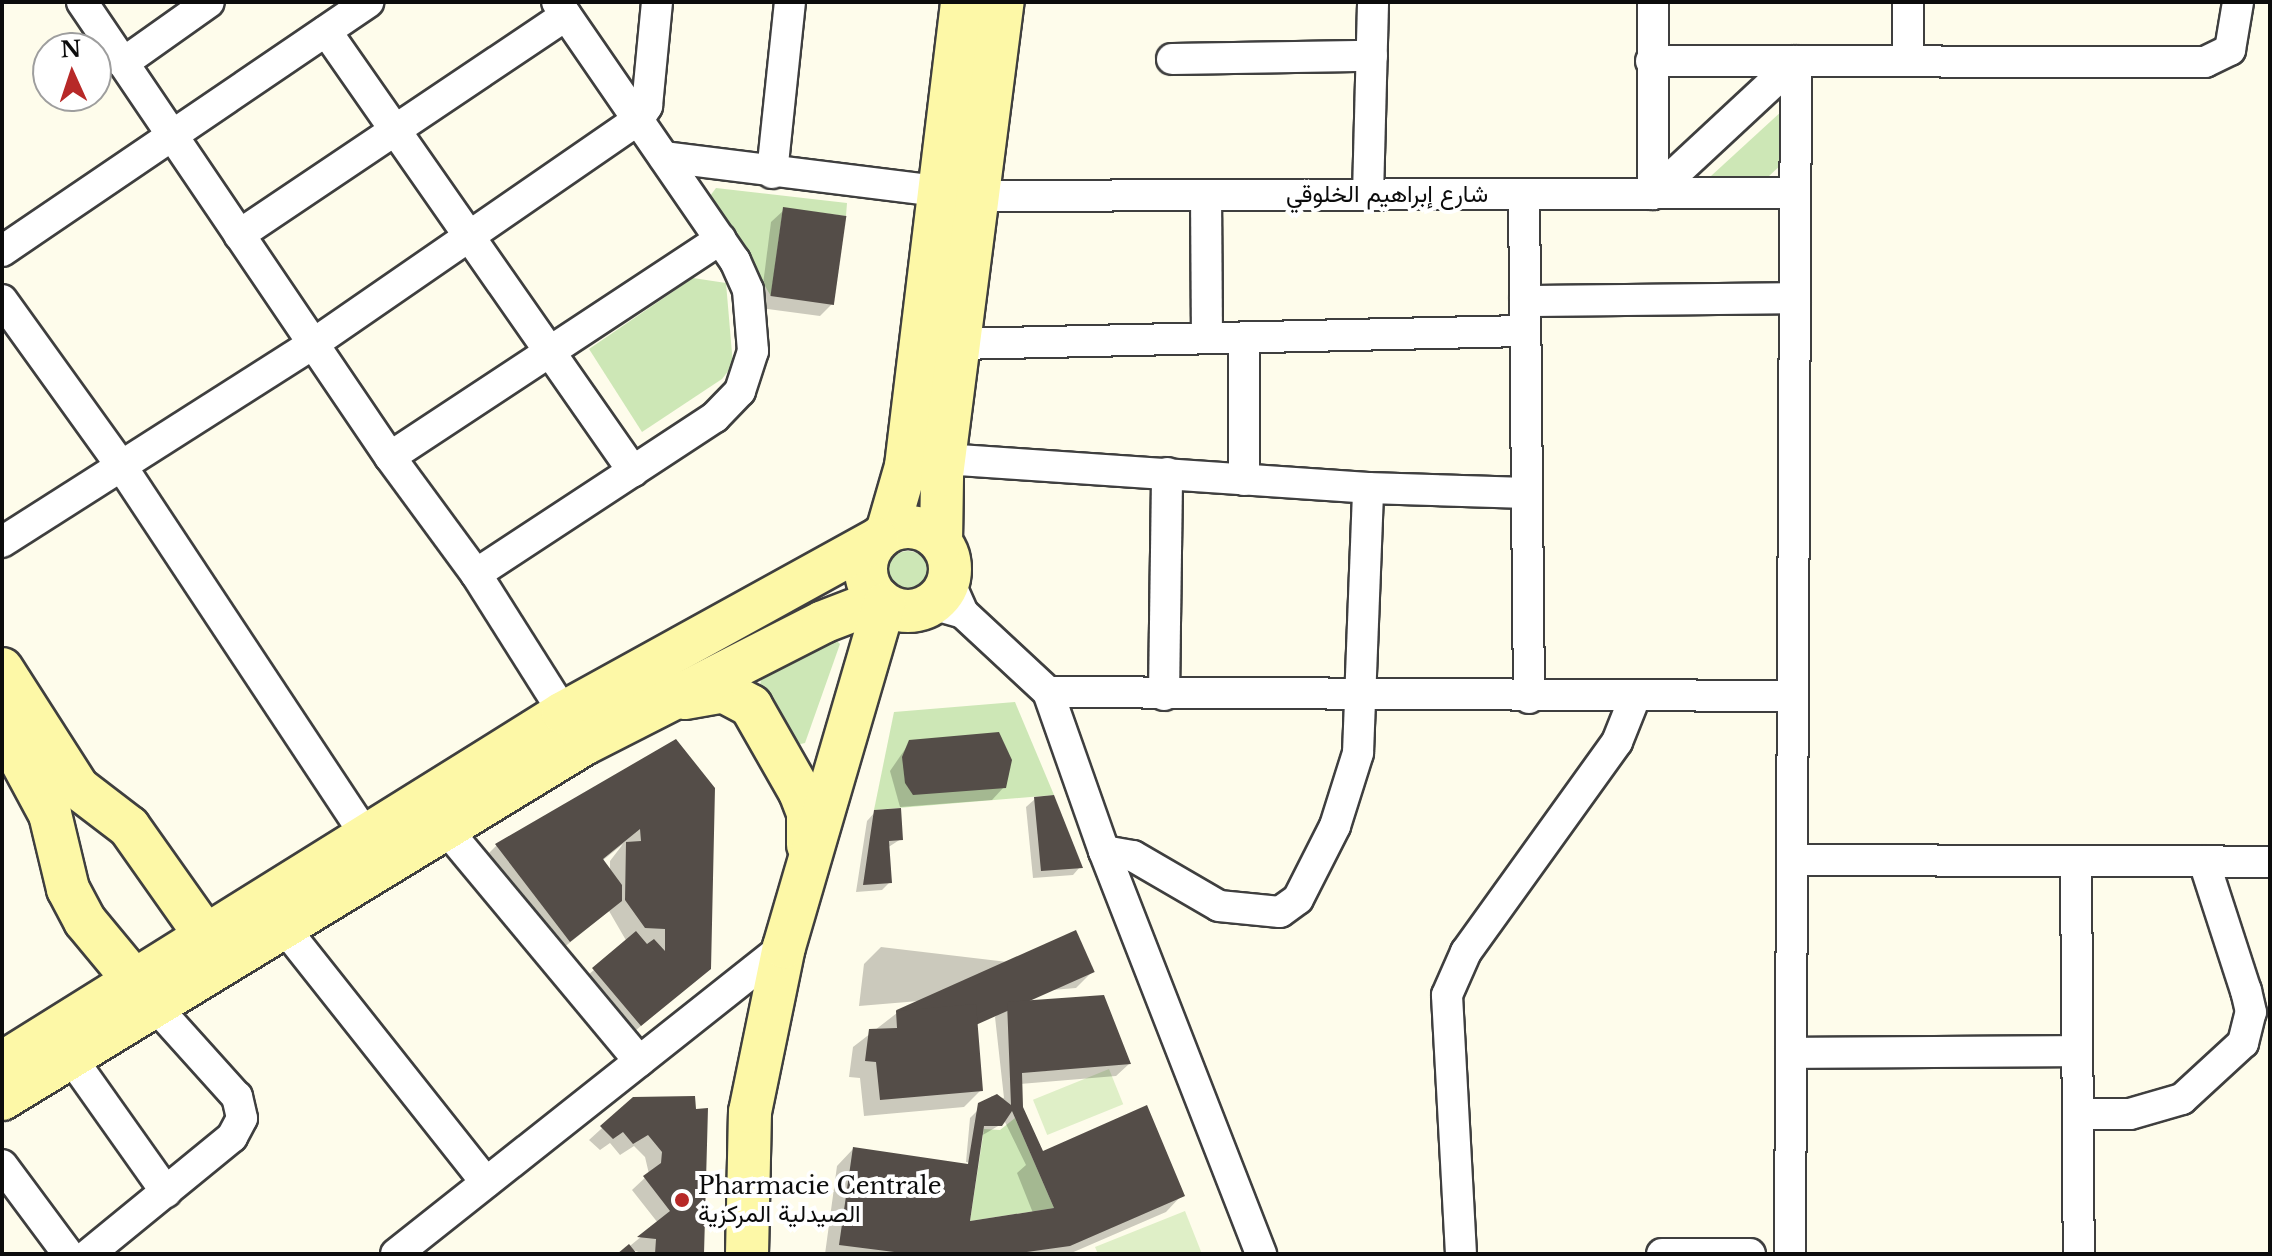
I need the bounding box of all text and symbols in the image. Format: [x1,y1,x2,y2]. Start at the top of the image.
north arrow [32,32,112,112]
text: N [60,36,82,64]
street label: شارع إبراهيم الخلوقي [1286,180,1488,208]
place label: Pharmacie Centrale الصيدلية المركزية [698,1172,941,1228]
marker: Pharmacie Centrale الصيدلية المركزية [673,1191,691,1209]

